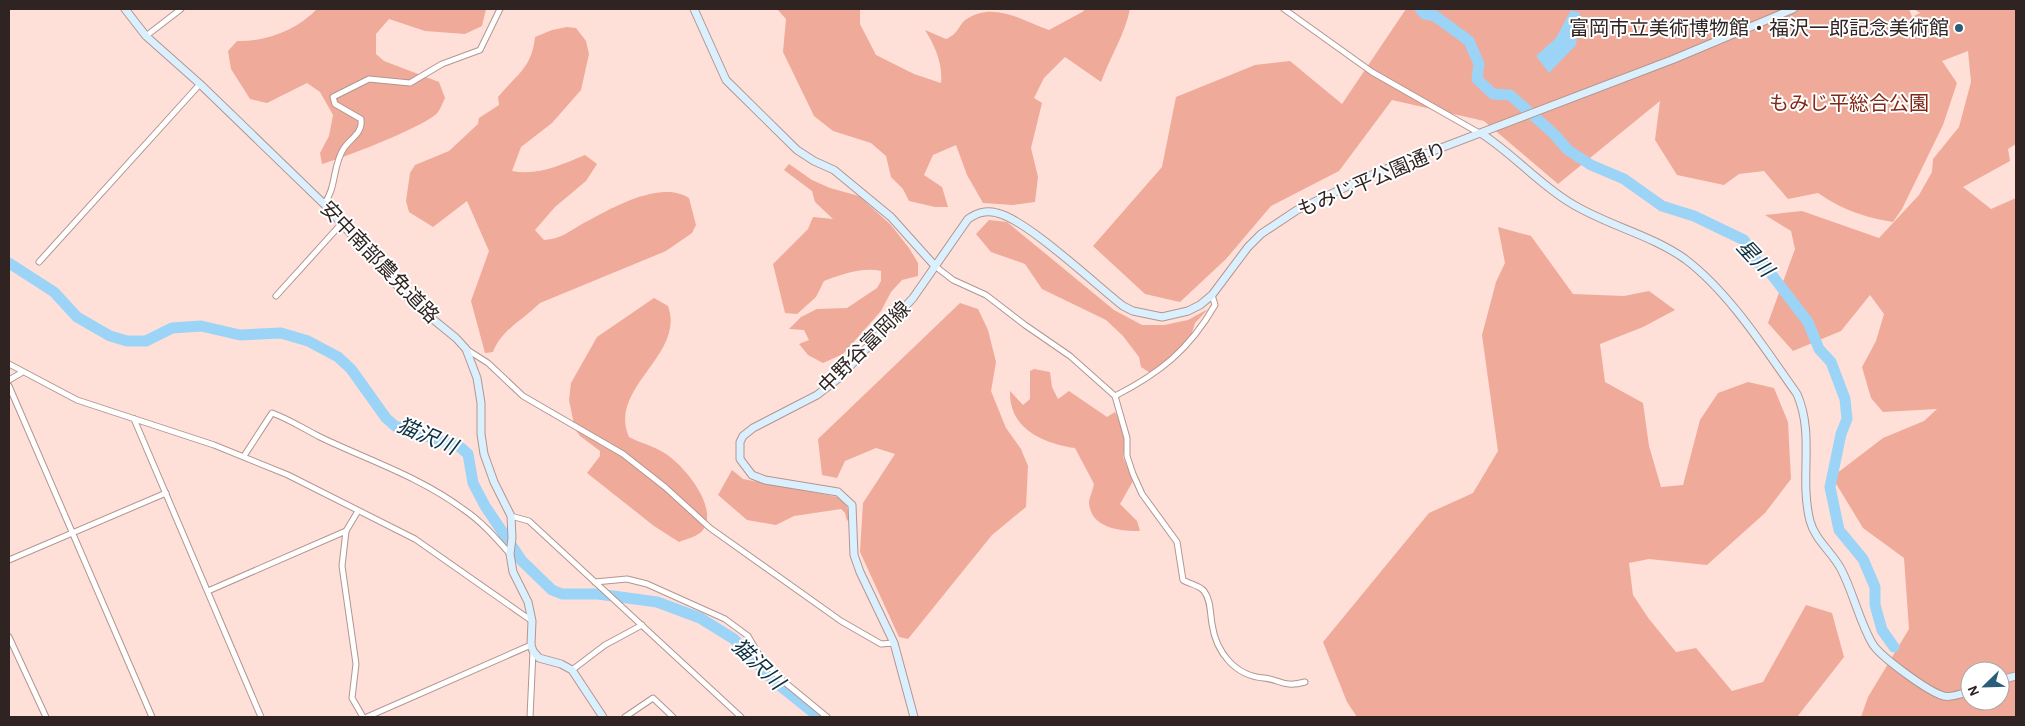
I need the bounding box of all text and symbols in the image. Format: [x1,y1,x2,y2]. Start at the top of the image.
place label: 富岡市立美術博物館・福沢一郎記念美術館 [1569,17,1949,39]
marker: 富岡市立美術博物館・福沢一郎記念美術館 [1953,22,1965,34]
park label: もみじ平総合公園 [1769,93,1929,114]
street label: もみじ平公園通り [1294,139,1450,220]
street label: 安中南部農免道路 [317,197,443,327]
water label: 星川 [1733,236,1778,282]
street label: 中野谷富岡線 [814,297,914,397]
water label: 猫沢川 [394,414,462,459]
water label: 猫沢川 [728,634,790,695]
north arrow [1960,661,2010,711]
text: N [1966,683,1982,698]

